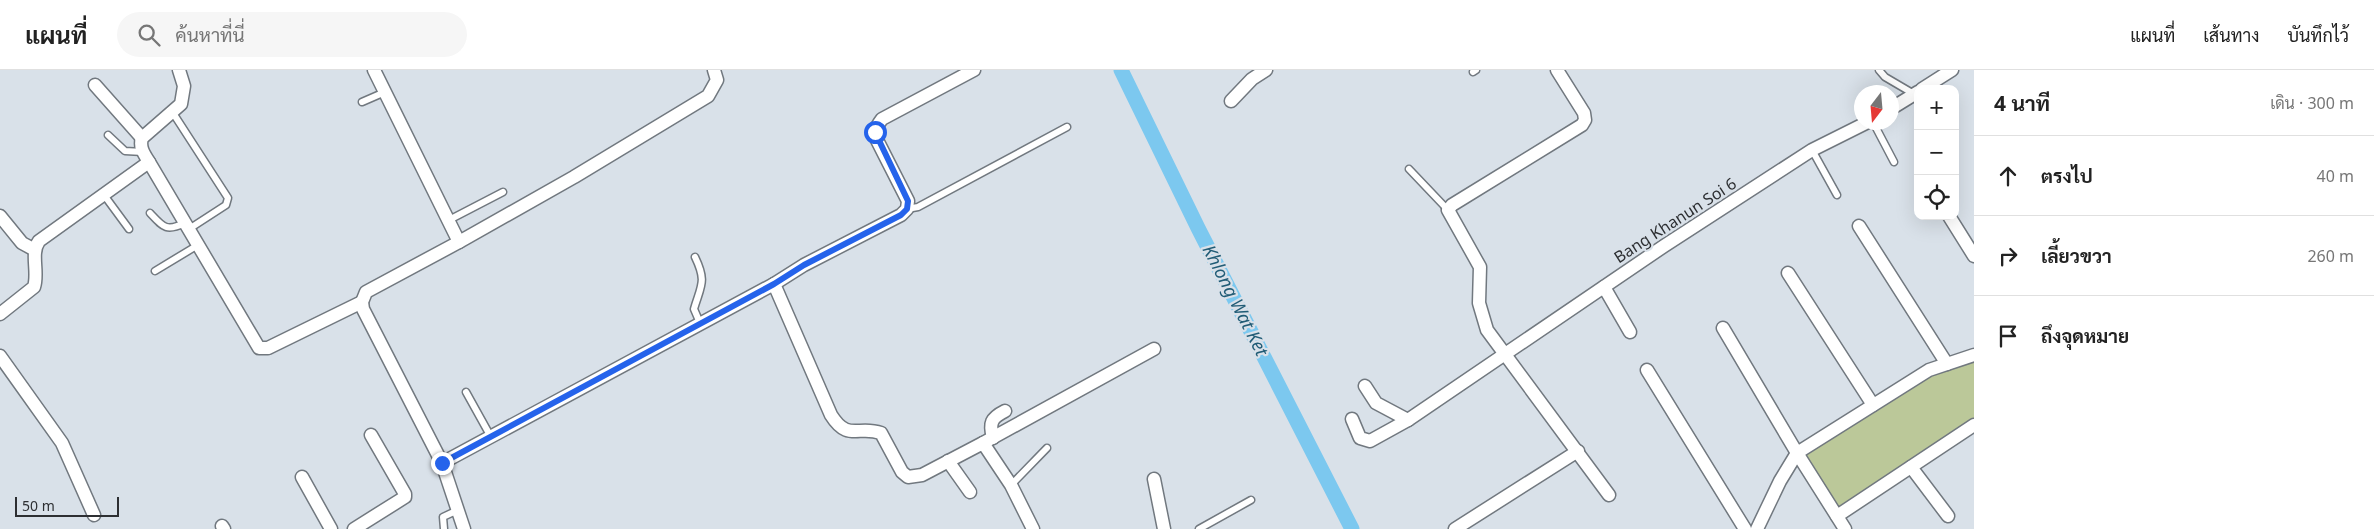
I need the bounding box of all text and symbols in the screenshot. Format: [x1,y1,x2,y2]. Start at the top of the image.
search box [117,12,467,57]
text: แผนที่ [25,18,87,51]
icon: search [135,21,163,49]
text: ค้นหาที่นี่ [175,22,245,48]
text: แผนที่ [2130,23,2175,47]
text: เส้นทาง [2203,23,2259,47]
text: บันทึกไว้ [2287,23,2349,47]
north arrow [1854,85,1899,130]
map controls [1914,85,1959,220]
button: + [1914,85,1959,130]
text: 4 นาที [1994,89,2050,117]
text: เดิน · 300 m [2270,92,2354,114]
route start [864,121,887,144]
button: − [1914,130,1959,175]
icon: ahead [1994,162,2022,190]
text: ตรงไป [2041,163,2093,189]
text: 40 m [2317,165,2354,187]
street label: Bang Khanun Soi 6 [1610,172,1740,268]
button: locate [1914,175,1959,220]
water label: Khlong Wat Ket [1198,240,1275,361]
icon: right [1994,242,2022,270]
text: เลี้ยวขวา [2041,243,2112,269]
text: 260 m [2307,245,2354,267]
icon: arrive [1994,322,2022,350]
text: ถึงจุดหมาย [2041,323,2129,349]
route end [431,452,454,475]
scale bar [15,494,119,517]
text: 50 m [22,496,55,515]

